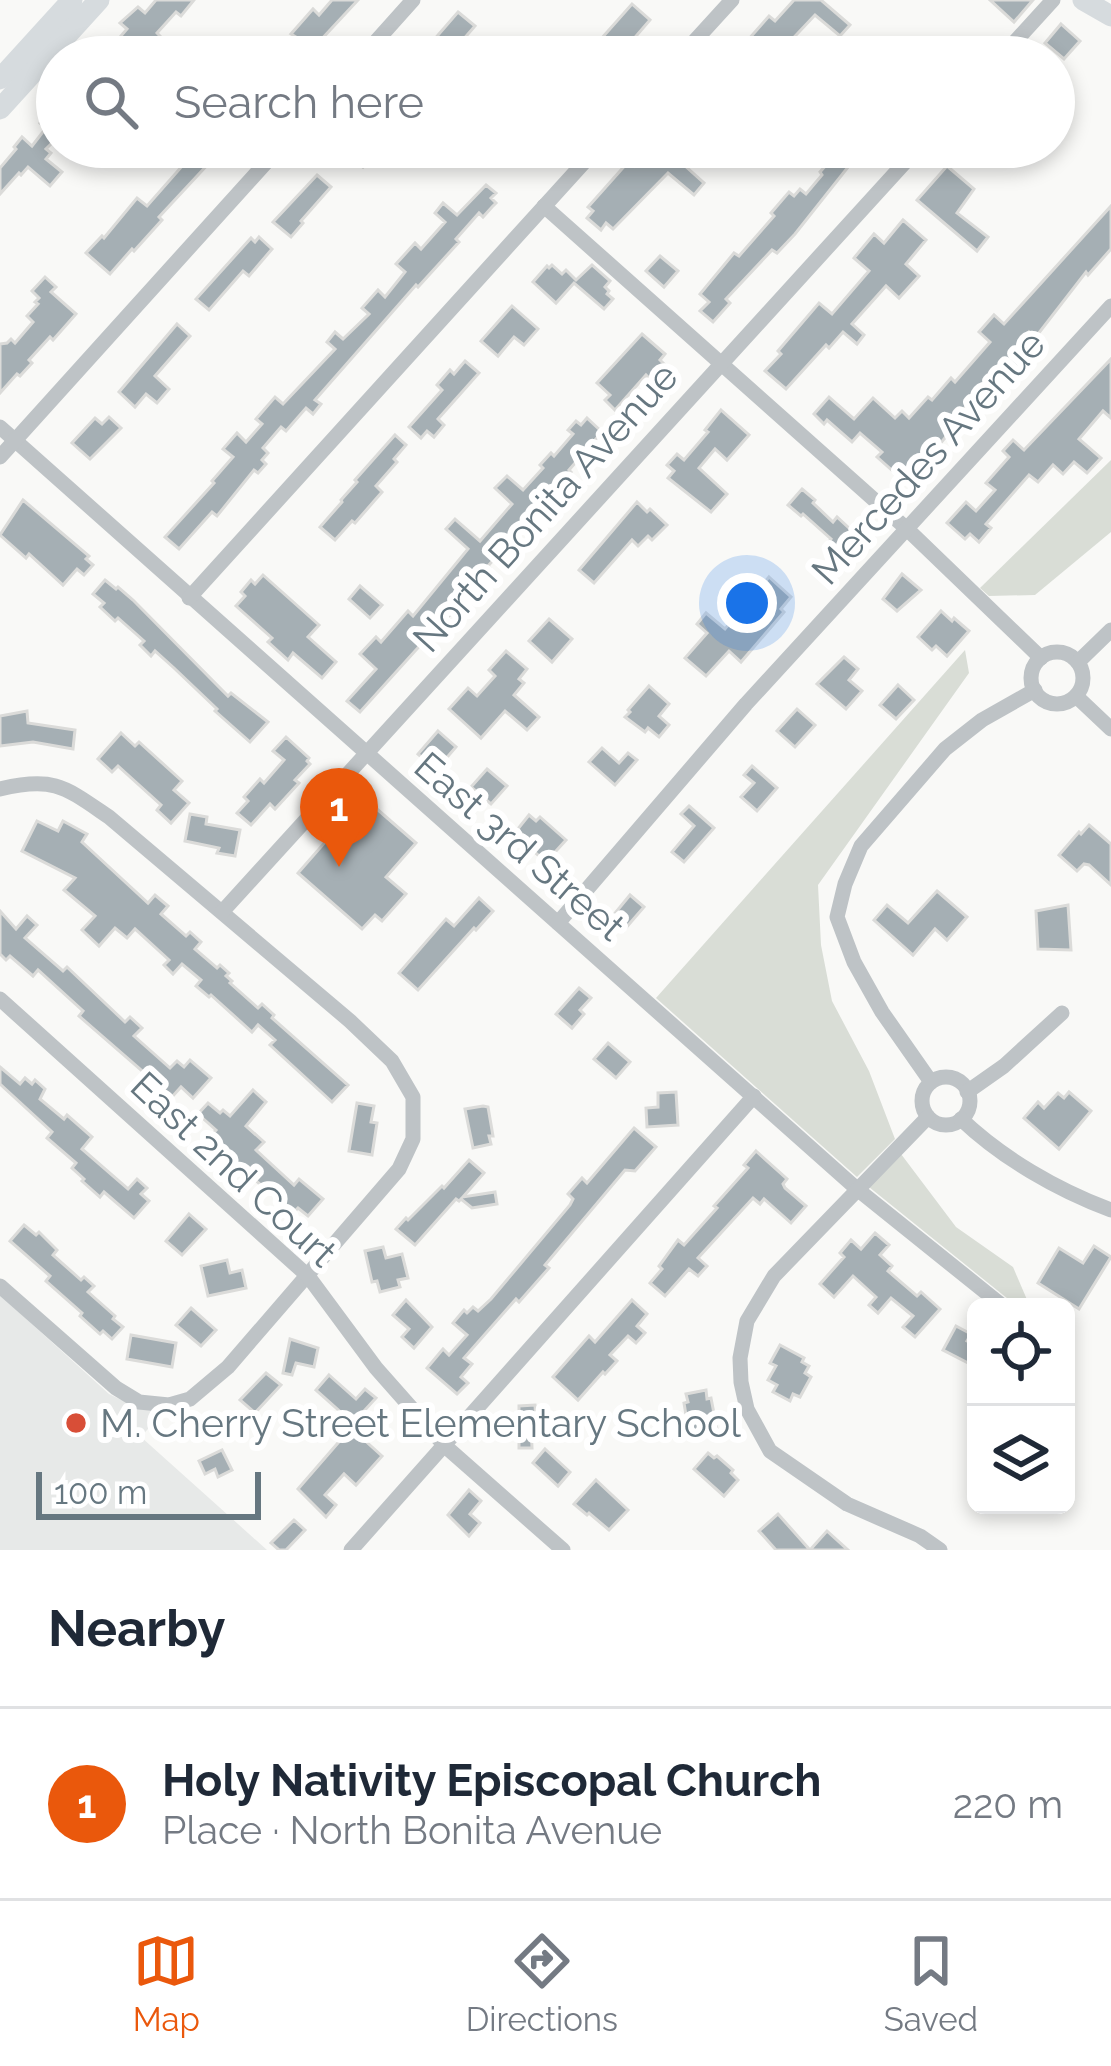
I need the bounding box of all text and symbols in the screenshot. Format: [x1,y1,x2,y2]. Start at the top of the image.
search box [36,36,1075,168]
icon: search [78,69,144,135]
text: Search here [174,76,424,129]
street label: Mercedes Avenue [802,321,1054,593]
street label: North Bonita Avenue [403,353,687,661]
your location [717,573,777,633]
street label: East 3rd Street [406,742,634,950]
pin: 1 [300,768,378,867]
street label: East 2nd Court [122,1062,346,1276]
map controls [967,1298,1075,1514]
button: locate [967,1298,1075,1406]
place label: M. Cherry Street Elementary School [100,1400,741,1446]
button: layers [967,1406,1075,1514]
marker: M. Cherry Street Elementary School [63,1410,89,1436]
scale bar [36,1466,261,1519]
text: 100 m [54,1473,147,1512]
text: Nearby [48,1598,225,1658]
text: Holy Nativity Episcopal Church [162,1754,821,1807]
text: 1 [77,1781,97,1827]
text: 220 m [953,1781,1063,1827]
text: Place · North Bonita Avenue [162,1807,662,1853]
tab: Map [133,1928,200,2039]
tab: Directions [466,1928,618,2039]
tab: Saved [884,1928,978,2039]

